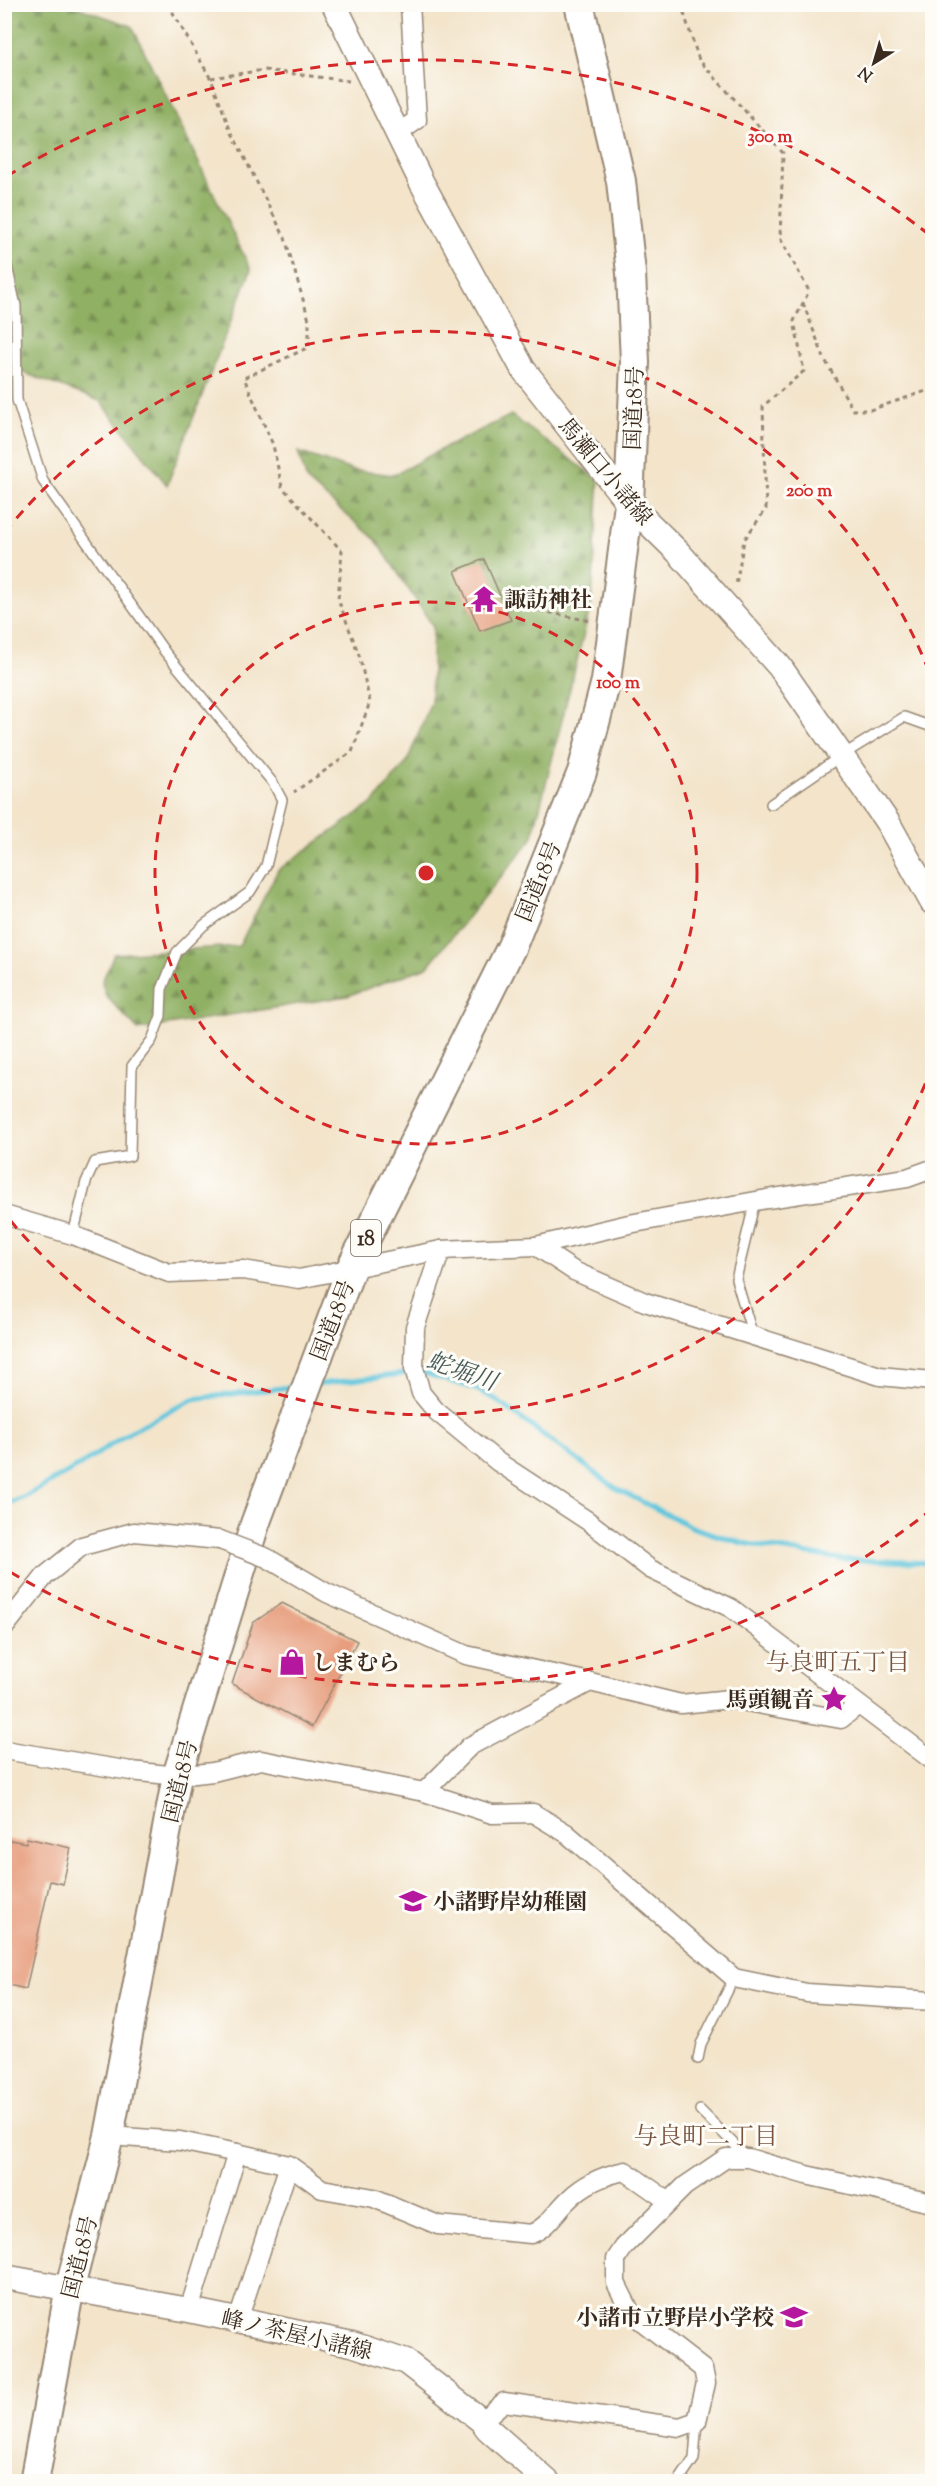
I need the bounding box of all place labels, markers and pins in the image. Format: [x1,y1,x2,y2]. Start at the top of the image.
temple icon: 諏訪神社 [469,584,499,614]
place label: 諏訪神社 [504,586,592,618]
centre of rings [416,863,436,883]
shop icon: しまむら [277,1647,307,1677]
place label: しまむら [312,1649,400,1681]
place icon: 馬頭観音 [819,1684,849,1714]
place label: 馬頭観音 [726,1686,814,1718]
school or university icon: 小諸野岸幼稚園 [398,1886,428,1916]
place label: 小諸野岸幼稚園 [433,1888,587,1920]
school or university icon: 小諸市立野岸小学校 [779,2302,809,2332]
place label: 小諸市立野岸小学校 [576,2304,774,2336]

